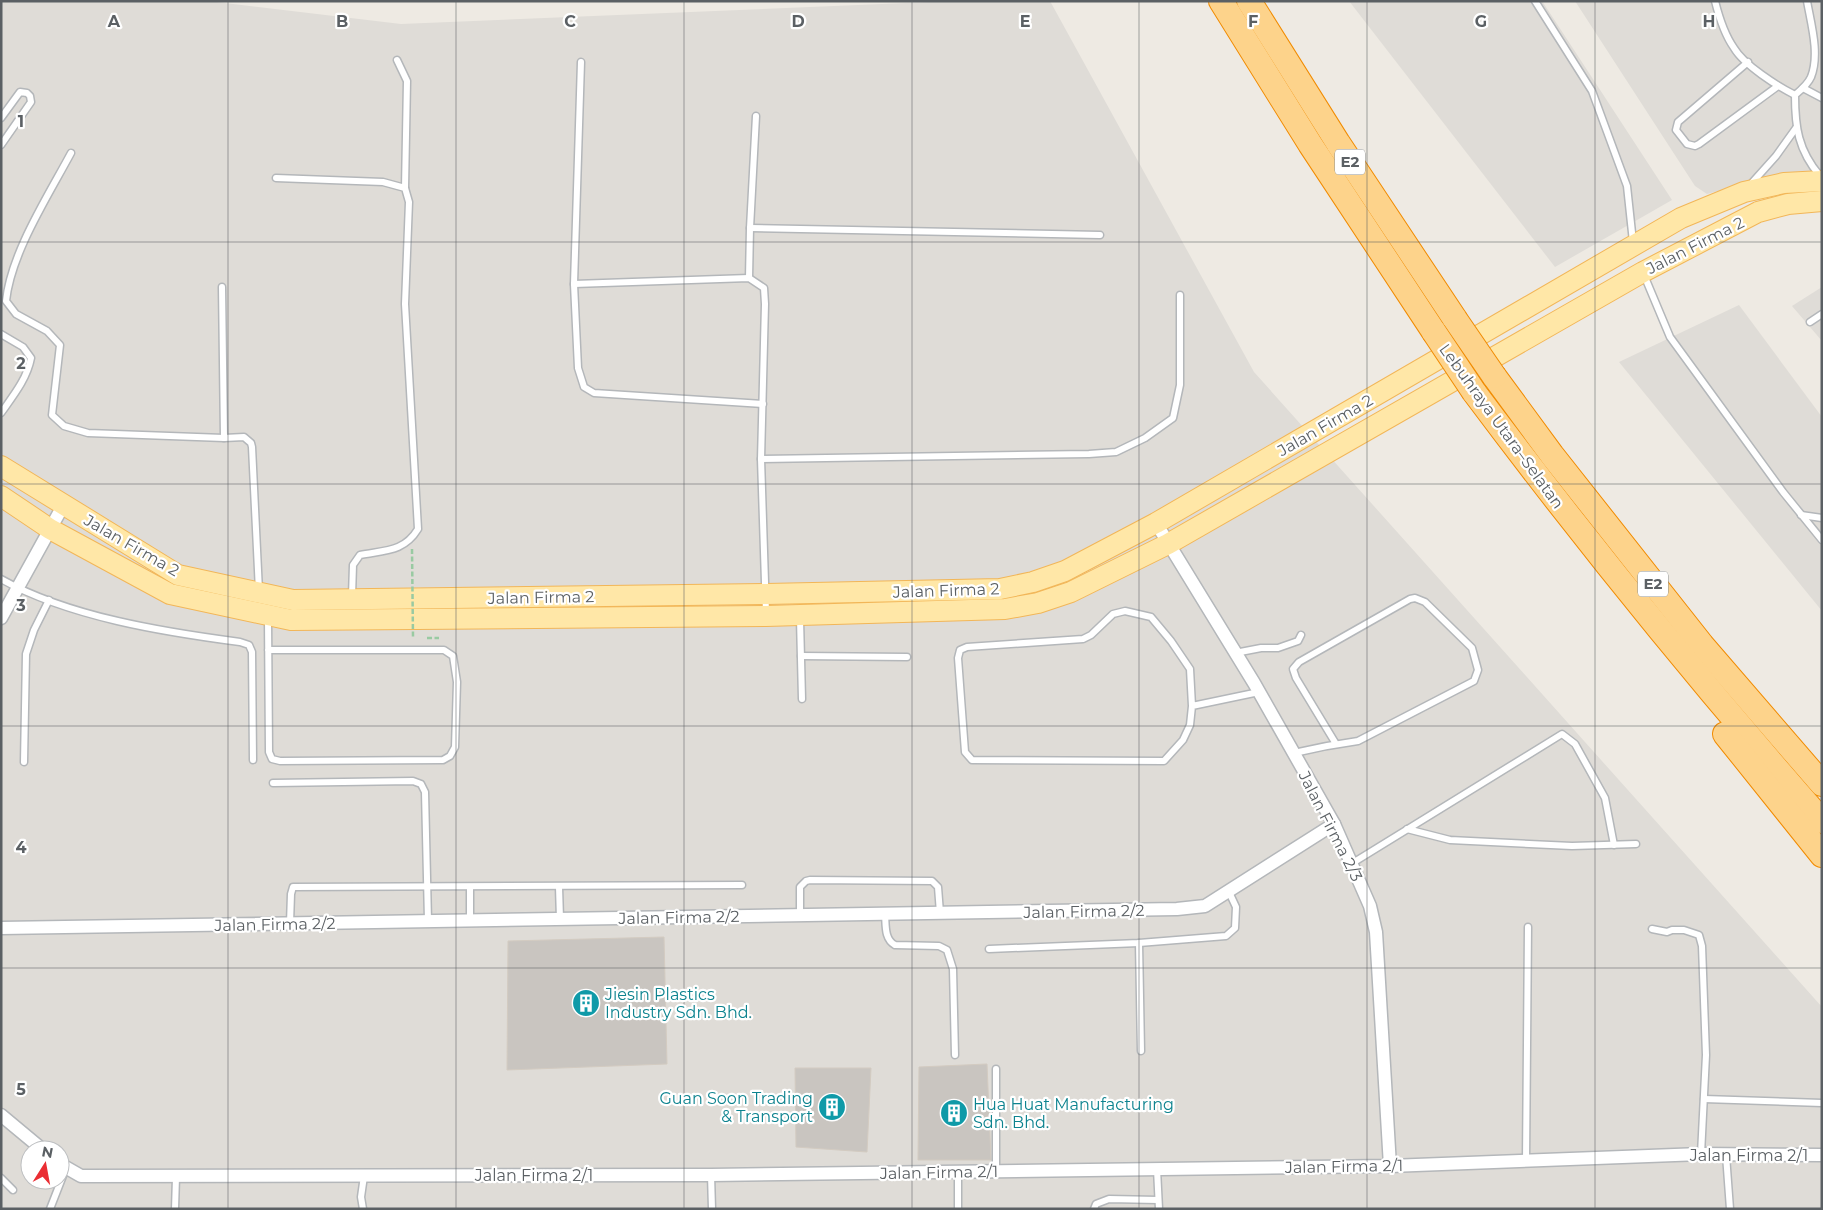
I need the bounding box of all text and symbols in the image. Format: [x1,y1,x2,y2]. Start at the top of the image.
text: A [107,12,121,31]
text: B [336,12,348,31]
text: C [564,12,576,31]
text: D [791,12,805,31]
text: E [1020,12,1030,31]
text: F [1248,12,1258,31]
text: G [1475,12,1487,31]
text: H [1703,12,1715,31]
text: 1 [18,112,24,131]
road number: E2 [1335,150,1365,174]
street label: Jalan Firma 2 [1643,213,1747,279]
street label: Lebuhraya Utara–Selatan [1435,340,1568,512]
text: 2 [16,354,26,373]
street label: Jalan Firma 2 [1273,391,1376,461]
street label: Jalan Firma 2 [80,510,183,580]
road number: E2 [1638,572,1668,596]
street label: Jalan Firma 2 [891,579,1000,602]
street label: Jalan Firma 2 [487,587,594,608]
text: 3 [15,596,26,615]
street label: Jalan Firma 2/3 [1294,767,1367,885]
text: 4 [15,838,27,857]
street label: Jalan Firma 2/2 [1022,901,1145,922]
street label: Jalan Firma 2/2 [617,907,740,928]
street label: Jalan Firma 2/2 [213,914,336,935]
place label: Jiesin Plastics Industry Sdn. Bhd. [604,985,752,1022]
building icon: Jiesin Plastics Industry Sdn. Bhd. [571,988,601,1018]
text: 5 [16,1080,26,1099]
place label: Guan Soon Trading & Transport [659,1089,813,1126]
building icon: Guan Soon Trading & Transport [817,1092,847,1122]
place label: Hua Huat Manufacturing Sdn. Bhd. [973,1095,1174,1132]
building icon: Hua Huat Manufacturing Sdn. Bhd. [939,1098,969,1128]
north arrow [20,1140,70,1190]
text: N [40,1142,55,1162]
street label: Jalan Firma 2/1 [1689,1146,1808,1165]
street label: Jalan Firma 2/1 [1284,1156,1403,1177]
street label: Jalan Firma 2/1 [879,1162,998,1183]
street label: Jalan Firma 2/1 [474,1166,593,1185]

